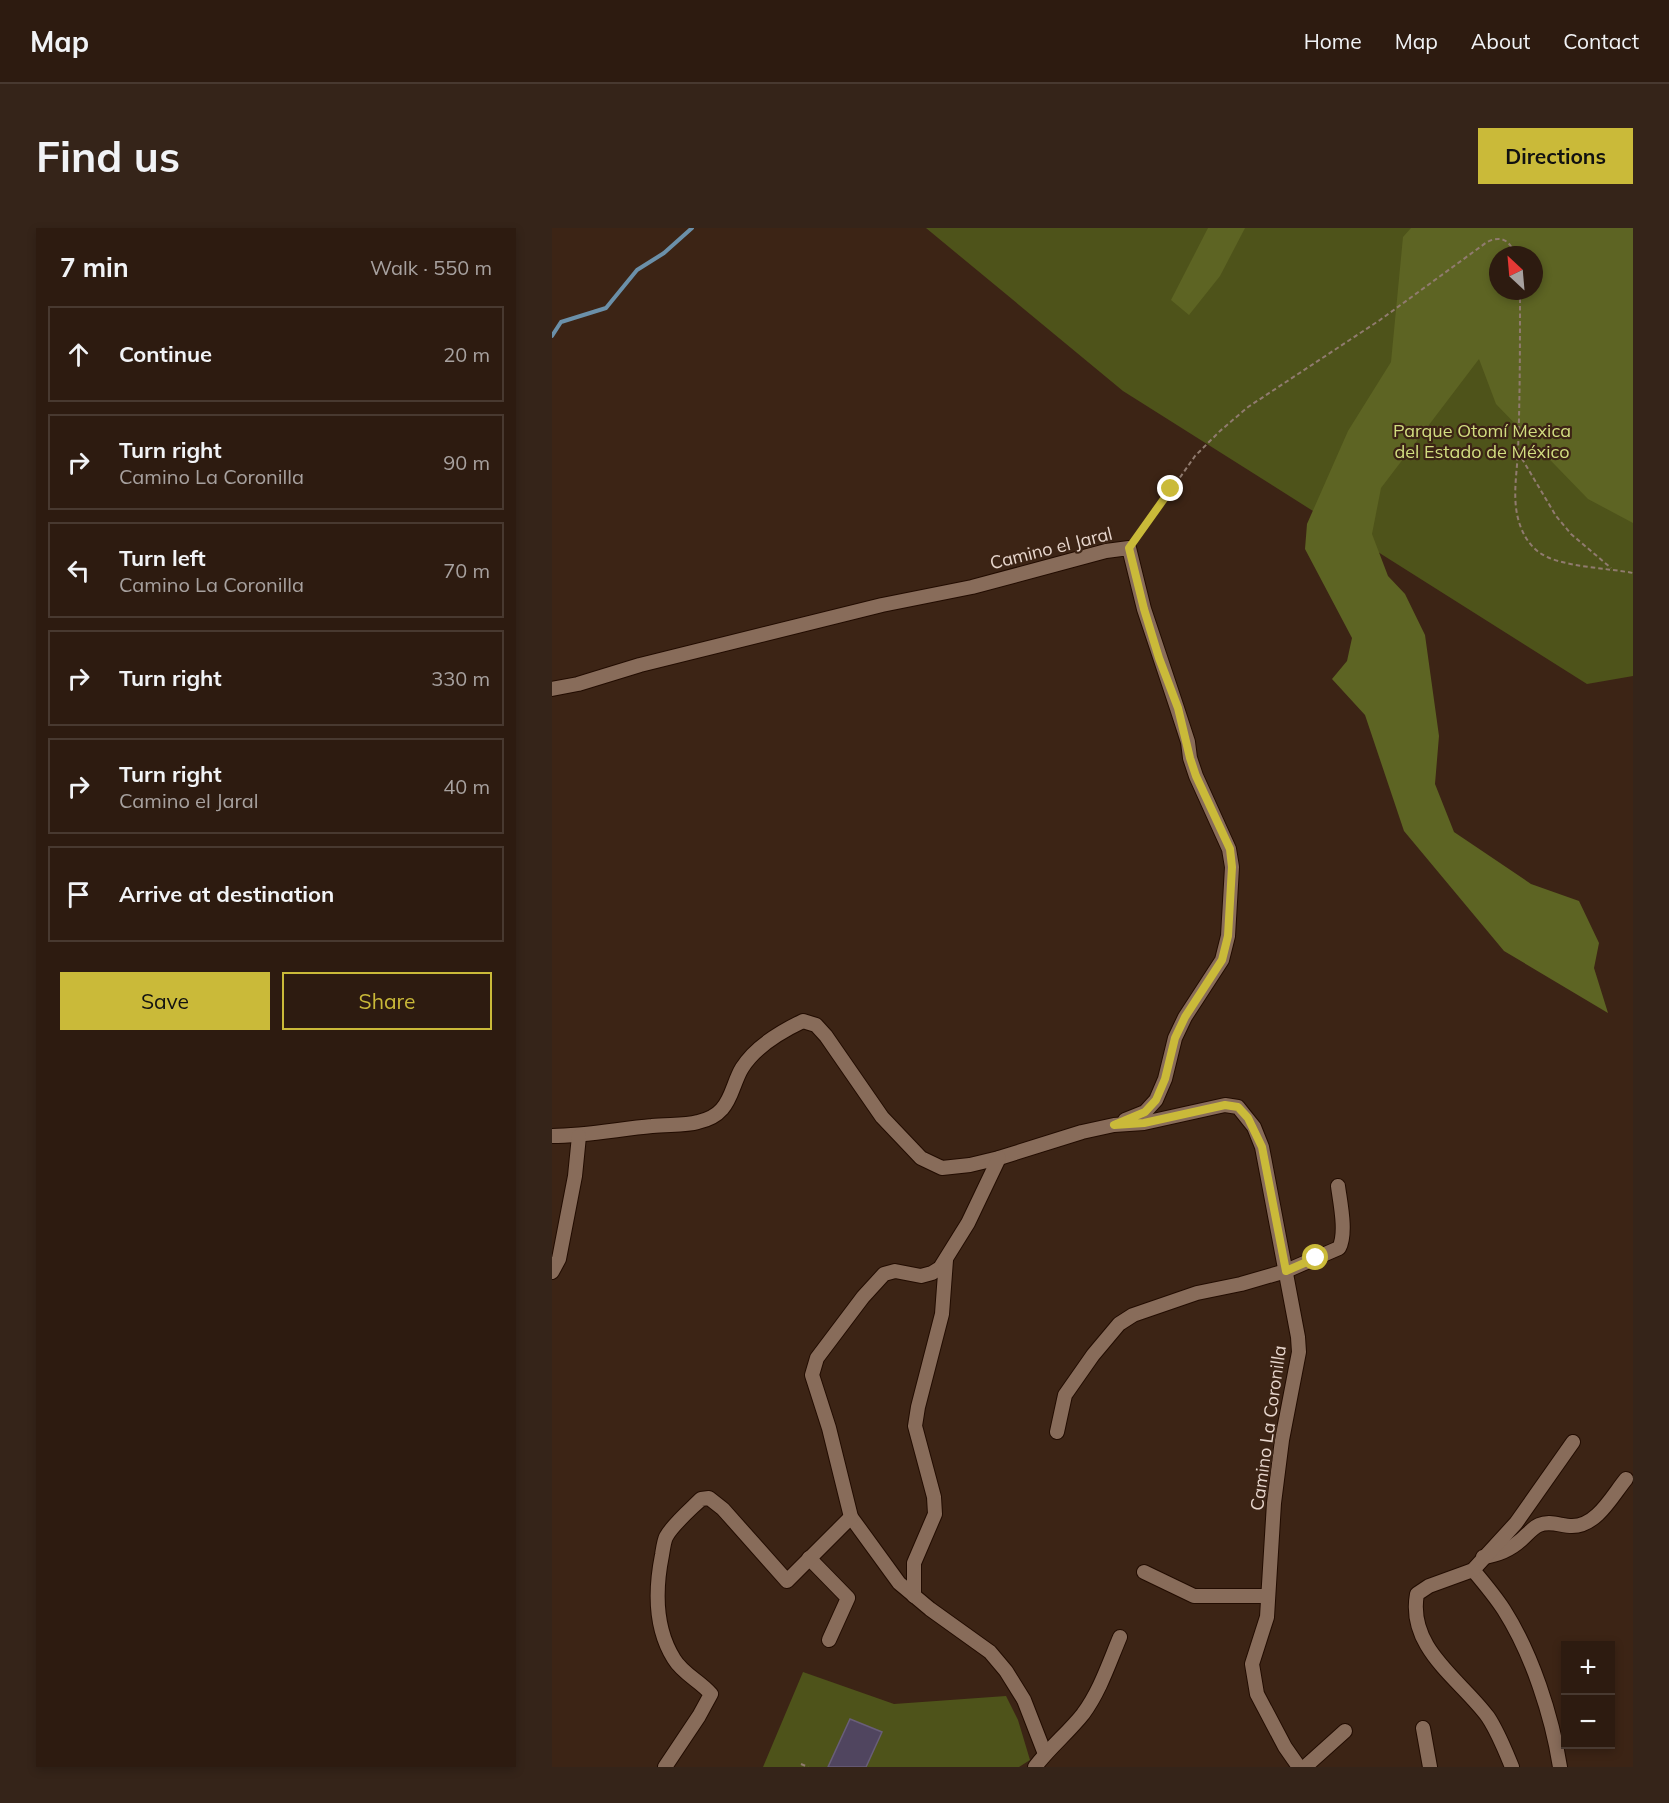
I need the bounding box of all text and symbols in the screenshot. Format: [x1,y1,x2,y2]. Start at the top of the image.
text: Map [30,24,89,59]
text: Home [1304,28,1362,54]
text: Map [1395,28,1438,54]
text: About [1471,28,1530,54]
text: Contact [1563,28,1639,54]
button: Directions [1478,128,1633,184]
text: Find us [36,130,180,183]
north arrow [1489,246,1543,300]
text: 7 min [60,251,129,284]
text: Walk · 550 m [370,255,492,280]
icon: ahead [62,338,95,371]
text: Continue [119,340,212,368]
text: 20 m [443,342,490,367]
park label: Parque Otomí Mexica del Estado de México [1393,419,1571,463]
text: Turn right [119,436,222,464]
icon: right [62,446,95,479]
text: 90 m [443,450,490,475]
text: Camino La Coronilla [119,464,304,489]
route end [1157,475,1183,501]
street label: Camino el Jaral [987,522,1115,574]
text: Turn left [119,544,206,572]
icon: left [62,554,95,587]
text: 70 m [443,558,490,583]
text: Camino La Coronilla [119,572,304,597]
icon: right [62,662,95,695]
text: Turn right [119,664,222,692]
text: 330 m [431,666,490,691]
text: Turn right [119,760,222,788]
icon: right [62,770,95,803]
text: 40 m [443,774,490,799]
text: Camino el Jaral [119,788,258,813]
icon: arrive [62,878,95,911]
text: Arrive at destination [119,880,334,908]
button: Save [60,972,270,1030]
button: Share [282,972,492,1030]
route start [1302,1244,1328,1270]
street label: Camino La Coronilla [1245,1344,1291,1512]
map controls [1561,1641,1615,1749]
button: + [1561,1641,1615,1695]
button: − [1561,1695,1615,1749]

